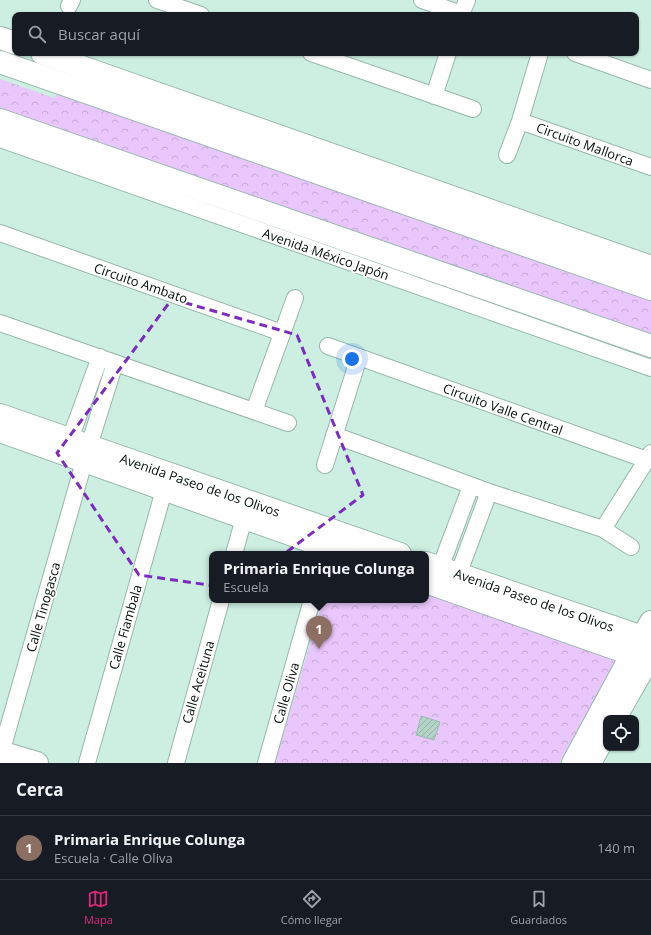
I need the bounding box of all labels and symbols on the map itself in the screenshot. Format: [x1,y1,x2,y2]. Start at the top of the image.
street label: Circuito Mallorca [534,118,636,170]
street label: Avenida México Japón [260,224,392,284]
street label: Circuito Ambato [92,259,190,308]
your location [342,349,362,369]
street label: Circuito Valle Central [441,379,565,439]
street label: Avenida Paseo de los Olivos [118,449,282,521]
street label: Calle Tinogasca [22,560,64,654]
street label: Avenida Paseo de los Olivos [452,564,616,636]
street label: Calle Fiambala [104,582,146,672]
pin: 1 [306,616,332,649]
street label: Calle Aceituna [178,638,218,726]
street label: Calle Oliva [269,660,303,726]

